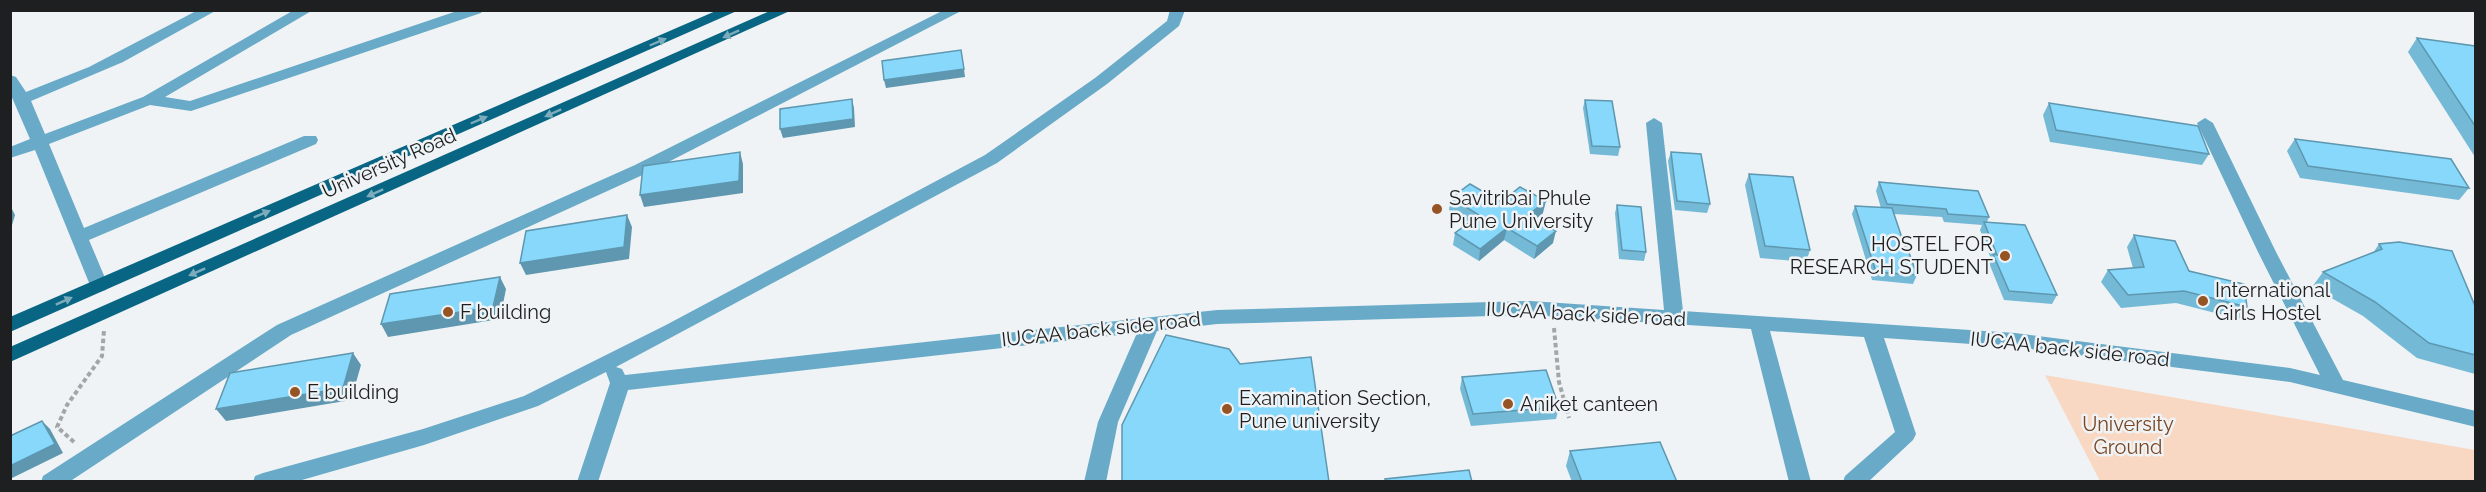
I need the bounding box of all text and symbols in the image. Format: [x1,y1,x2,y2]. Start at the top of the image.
one-way arrow [723,30,740,39]
one-way arrow [650,38,667,47]
one-way arrow [544,109,562,119]
one-way arrow [471,115,489,125]
street label: University Road [318,123,460,203]
place label: Savitribai Phule Pune University [1449,186,1594,233]
one-way arrow [366,188,383,197]
marker: Savitribai Phule Pune University [1430,202,1444,216]
one-way arrow [253,209,271,219]
place label: HOSTEL FOR RESEARCH STUDENT [1790,232,1993,279]
marker: HOSTEL FOR RESEARCH STUDENT [1998,249,2012,263]
one-way arrow [187,267,205,277]
place label: International Girls Hostel [2215,278,2331,325]
marker: International Girls Hostel [2196,294,2210,308]
one-way arrow [55,295,73,305]
street label: IUCAA back side road [1485,297,1687,331]
place label: F building [460,300,551,324]
marker: F building [441,305,455,319]
street label: IUCAA back side road [1000,307,1202,351]
street label: IUCAA back side road [1969,327,2171,371]
place label: E building [307,380,399,404]
marker: E building [288,385,302,399]
place label: Examination Section, Pune university [1239,386,1431,433]
place label: Aniket canteen [1520,392,1658,416]
marker: Aniket canteen [1501,397,1515,411]
marker: Examination Section, Pune university [1220,402,1234,416]
park label: University Ground [2082,412,2174,459]

